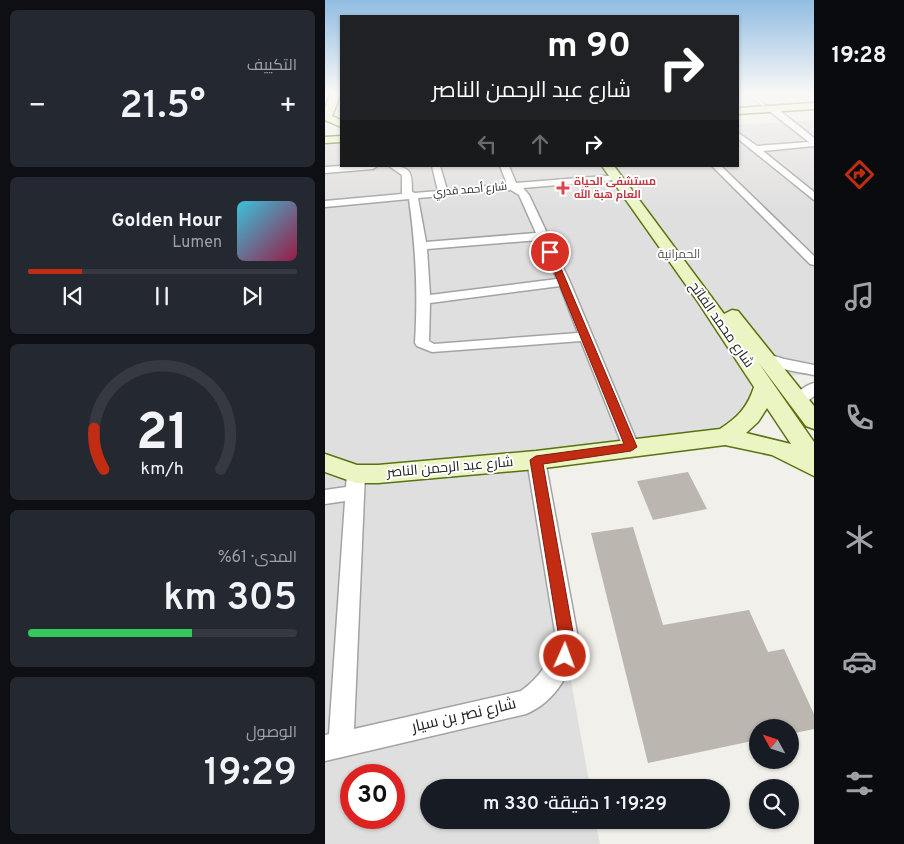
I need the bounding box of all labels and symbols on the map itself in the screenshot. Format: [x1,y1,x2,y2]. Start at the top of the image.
place label: مستشفى الحياة العام هبة الله [574,175,656,202]
street label: شارع أحمد قدري [432,179,508,201]
marker: مستشفى الحياة العام هبة الله [556,181,570,195]
pin [529,231,571,273]
district label: الحمرانية [658,247,700,263]
street label: شارع محمد الفاتح [685,279,757,371]
street label: شارع عبد الرحمن الناصر [385,454,514,482]
position arrow [538,629,590,681]
street label: شارع نصر بن سيار [409,694,518,738]
north arrow [749,719,799,769]
speed limit sign: 30 [340,764,405,829]

